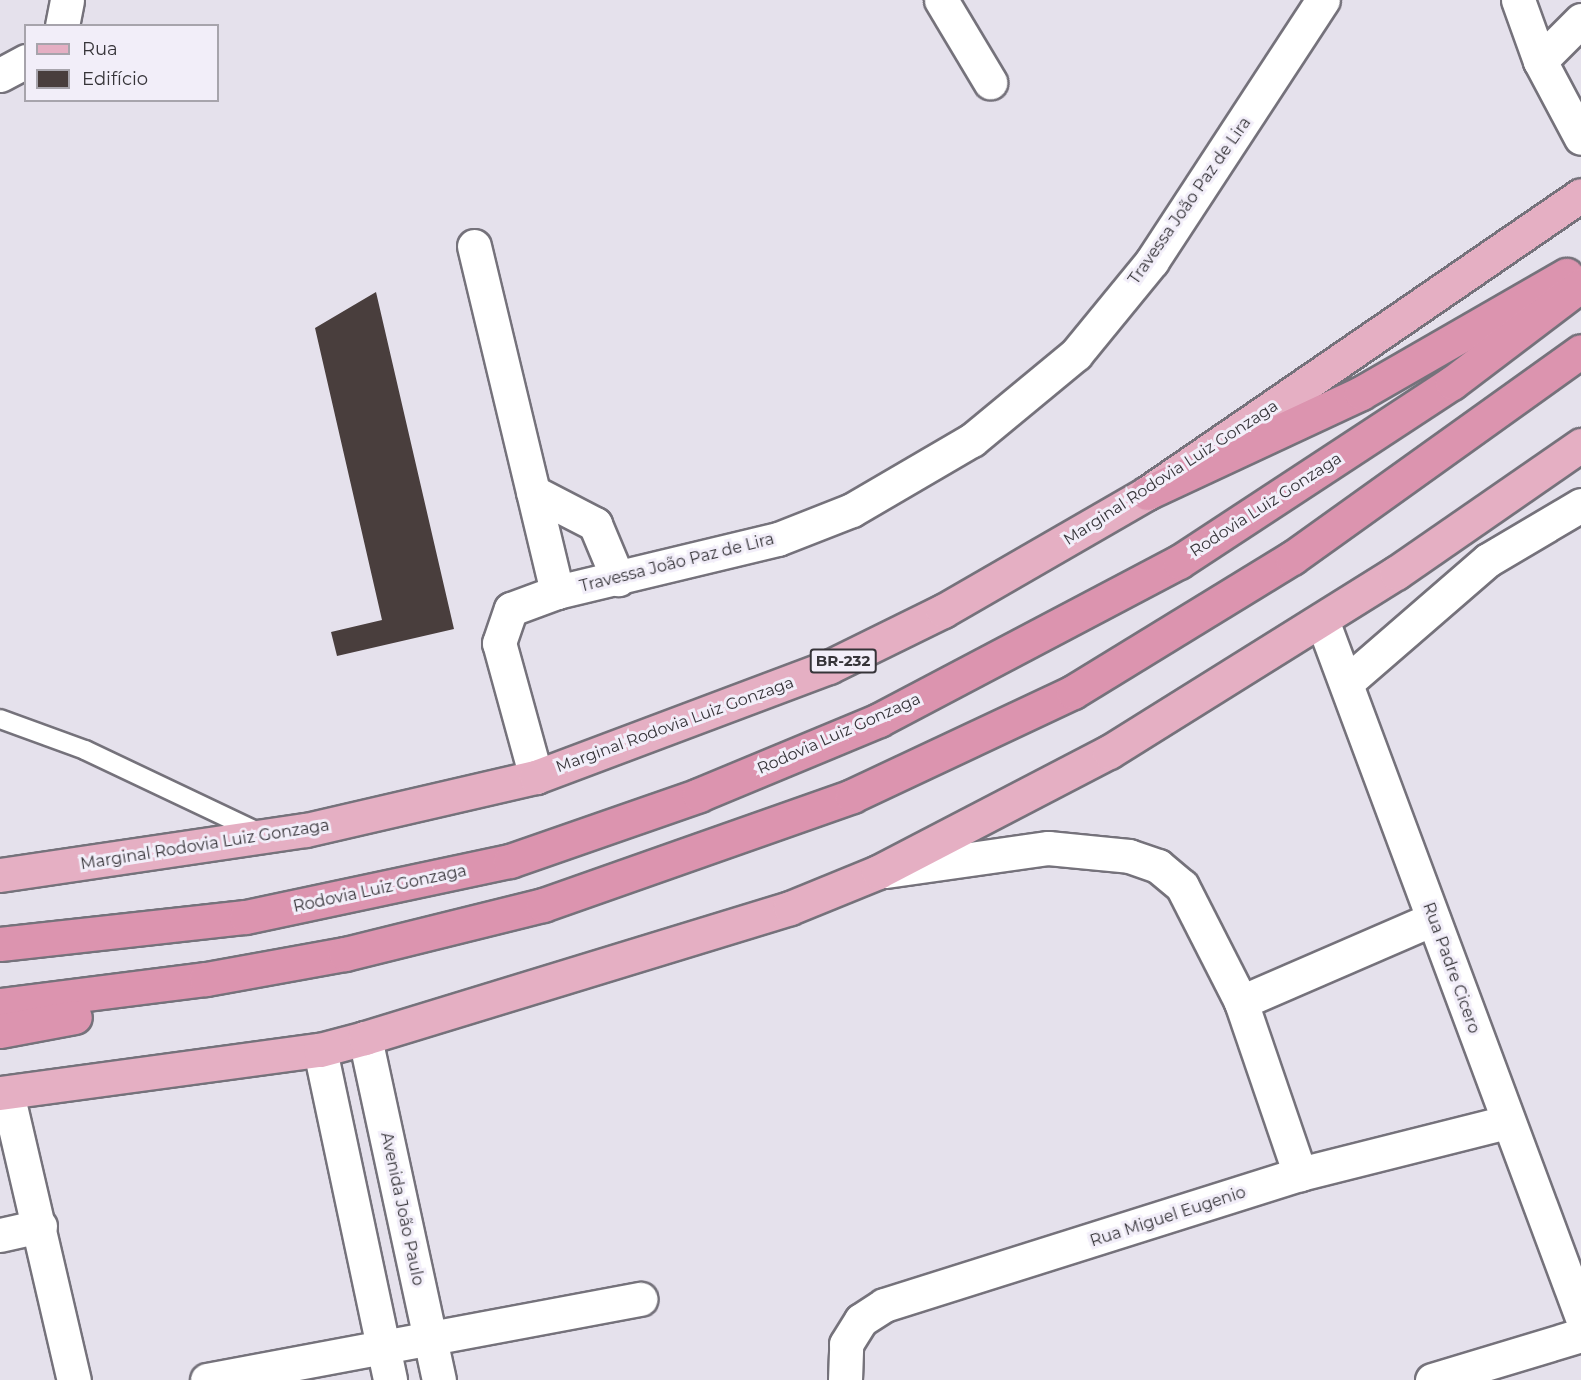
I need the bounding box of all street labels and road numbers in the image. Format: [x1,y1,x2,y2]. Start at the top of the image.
street label: Travessa João Paz de Lira [1125,114,1255,288]
street label: Marginal Rodovia Luiz Gonzaga [1060,396,1282,550]
street label: Rodovia Luiz Gonzaga [1187,449,1345,561]
street label: Travessa João Paz de Lira [578,530,776,596]
road number: BR-232 [808,649,878,673]
street label: Marginal Rodovia Luiz Gonzaga [553,673,797,777]
street label: Rodovia Luiz Gonzaga [754,689,924,779]
street label: Marginal Rodovia Luiz Gonzaga [79,816,331,874]
street label: Rodovia Luiz Gonzaga [292,861,468,917]
street label: Rua Padre Cicero [1418,900,1484,1036]
street label: Avenida João Paulo [376,1131,428,1287]
street label: Rua Miguel Eugenio [1088,1183,1248,1251]

